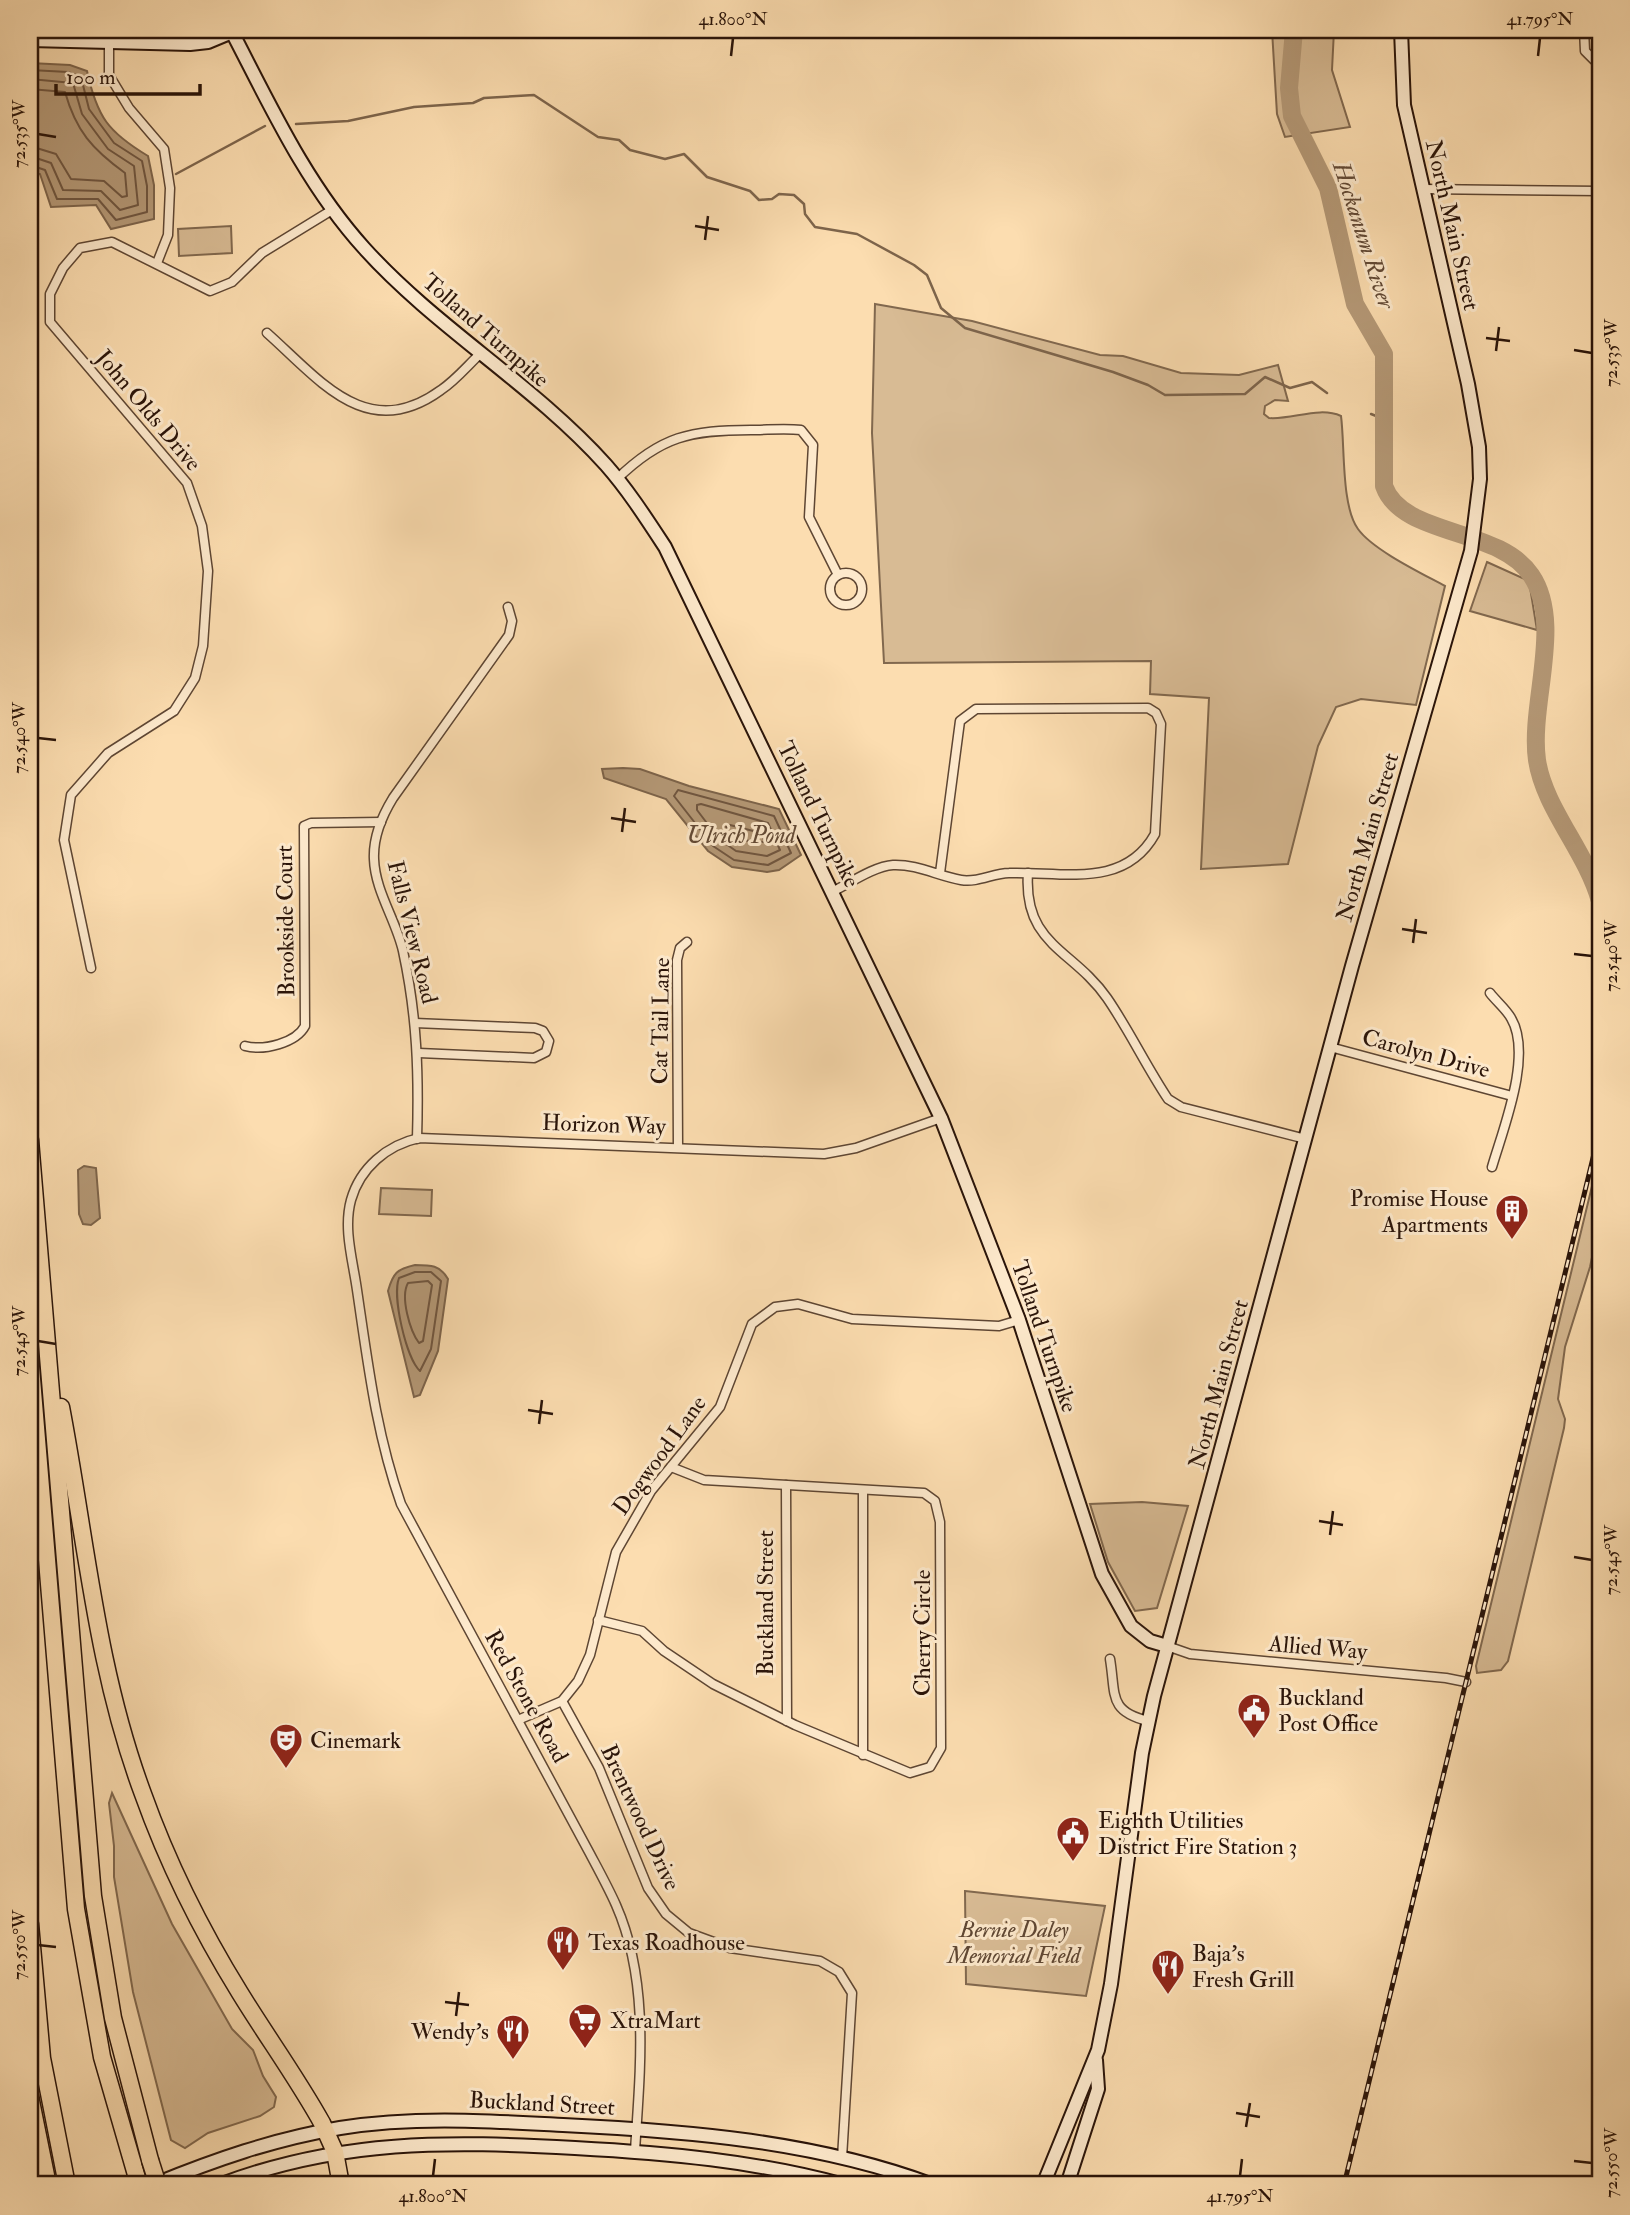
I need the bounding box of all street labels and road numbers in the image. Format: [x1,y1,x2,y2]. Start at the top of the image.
street label: North Main Street [1419,137,1486,313]
street label: Tolland Turnpike [415,267,556,395]
street label: John Olds Drive [89,343,208,477]
street label: Tolland Turnpike [770,736,867,893]
street label: North Main Street [1330,750,1405,925]
street label: Brookside Court [270,845,301,997]
street label: Falls View Road [381,857,444,1007]
street label: Cat Tail Lane [645,957,676,1085]
street label: Carolyn Drive [1359,1023,1493,1085]
street label: Horizon Way [542,1108,667,1141]
street label: Tolland Turnpike [1004,1256,1084,1417]
street label: North Main Street [1182,1296,1255,1472]
street label: Dogwood Lane [606,1389,713,1521]
street label: Buckland Street [751,1530,780,1676]
street label: Cherry Circle [908,1569,937,1696]
street label: Red Stone Road [478,1625,575,1768]
street label: Allied Way [1266,1629,1369,1666]
street label: Brentwood Drive [594,1740,687,1895]
street label: Buckland Street [468,2085,616,2122]

